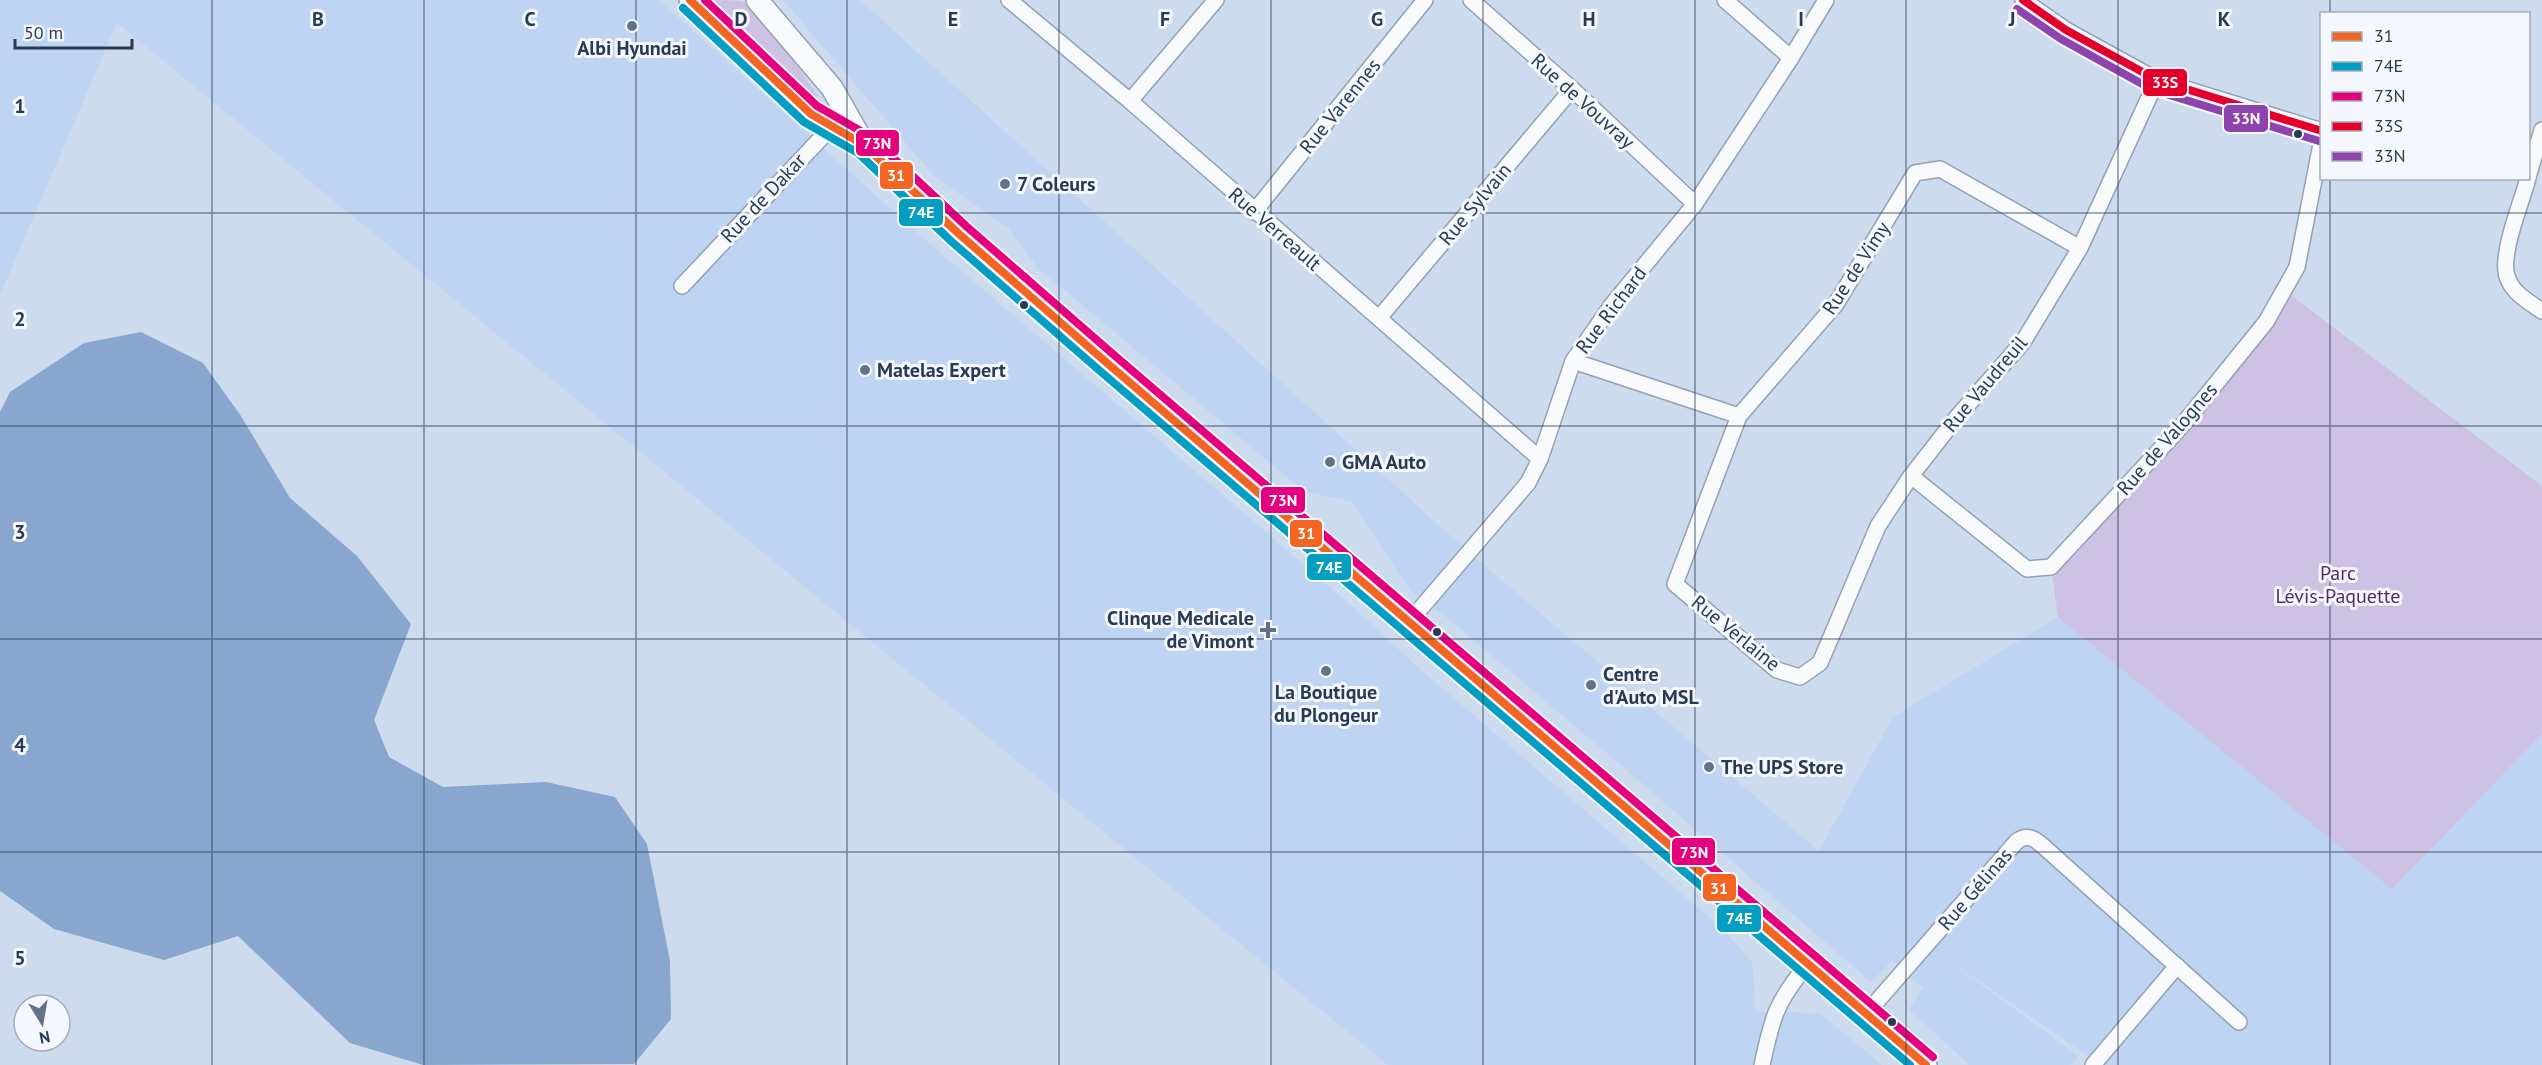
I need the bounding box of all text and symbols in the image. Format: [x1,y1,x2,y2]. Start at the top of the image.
text: B [312,6,324,32]
text: C [524,6,536,32]
text: D [735,6,748,32]
text: E [948,6,958,32]
text: F [1160,6,1170,32]
text: G [1371,6,1383,32]
text: H [1582,6,1596,32]
text: I [1798,6,1804,32]
text: J [2008,6,2015,32]
text: K [2218,6,2231,32]
scale bar [15,12,132,50]
legend [2320,12,2530,180]
marker: Albi Hyundai [625,19,639,33]
text: 50 m [24,21,63,44]
text: 31 [2374,24,2394,47]
place label: Albi Hyundai [577,35,687,61]
street label: Rue de Vouvray [1526,48,1641,155]
street label: Rue Varennes [1294,53,1386,159]
text: 74E [2374,54,2403,77]
line badge: 33S [2142,68,2188,97]
text: 33S [2152,72,2178,92]
text: 73N [2374,84,2406,107]
text: 1 [14,93,26,119]
line badge: 33N [2223,104,2269,133]
text: 33N [2232,108,2260,128]
text: 33S [2374,114,2403,137]
unlabelled marker [2292,128,2304,140]
line badge: 73N [855,129,900,157]
text: 73N [863,133,891,153]
text: 33N [2374,144,2406,167]
street label: Rue de Dakar [715,147,811,248]
street label: Rue Sylvain [1433,157,1517,251]
line badge: 31 [879,161,914,190]
text: 31 [887,165,905,185]
place label: 7 Coleurs [1017,171,1096,197]
marker: 7 Coleurs [998,177,1012,191]
street label: Rue Verreault [1223,182,1327,277]
line badge: 74E [898,198,944,227]
text: 74E [908,202,934,222]
street label: Rue de Vimy [1816,216,1896,319]
street label: Rue Richard [1570,261,1652,359]
unlabelled marker [1018,299,1030,311]
text: 2 [14,306,26,332]
street label: Rue Vaudreuil [1937,330,2033,438]
place label: Matelas Expert [877,357,1006,383]
marker: Matelas Expert [858,363,872,377]
street label: Rue de Valognes [2111,377,2223,501]
place label: GMA Auto [1342,449,1426,475]
marker: GMA Auto [1323,455,1337,469]
line badge: 73N [1260,486,1306,514]
text: 73N [1269,490,1297,510]
text: 3 [14,519,26,545]
line badge: 31 [1289,519,1323,548]
text: 31 [1297,523,1315,543]
line badge: 74E [1306,553,1352,581]
text: 74E [1316,557,1342,577]
park label: Parc Lévis-Paquette [2275,560,2401,609]
street label: Rue Verlaine [1686,589,1786,677]
place label: Clinque Medicale de Vimont [1107,605,1254,654]
marker: Clinque Medicale de Vimont [1259,621,1277,639]
unlabelled marker [1431,626,1443,638]
place label: Centre d'Auto MSL [1603,661,1699,710]
marker: La Boutique du Plongeur [1319,664,1333,678]
marker: Centre d'Auto MSL [1584,678,1598,692]
place label: La Boutique du Plongeur [1274,679,1378,728]
text: 4 [14,732,26,758]
place label: The UPS Store [1721,754,1844,780]
marker: The UPS Store [1702,760,1716,774]
line badge: 73N [1671,837,1716,866]
text: 73N [1680,842,1708,862]
street label: Rue Gélinas [1932,842,2018,936]
line badge: 31 [1702,873,1737,902]
text: 31 [1710,878,1728,898]
line badge: 74E [1716,904,1762,933]
text: 74E [1726,908,1752,928]
text: 5 [14,945,26,971]
north arrow [12,993,72,1053]
unlabelled marker [1886,1016,1898,1028]
text: N [38,1027,52,1049]

